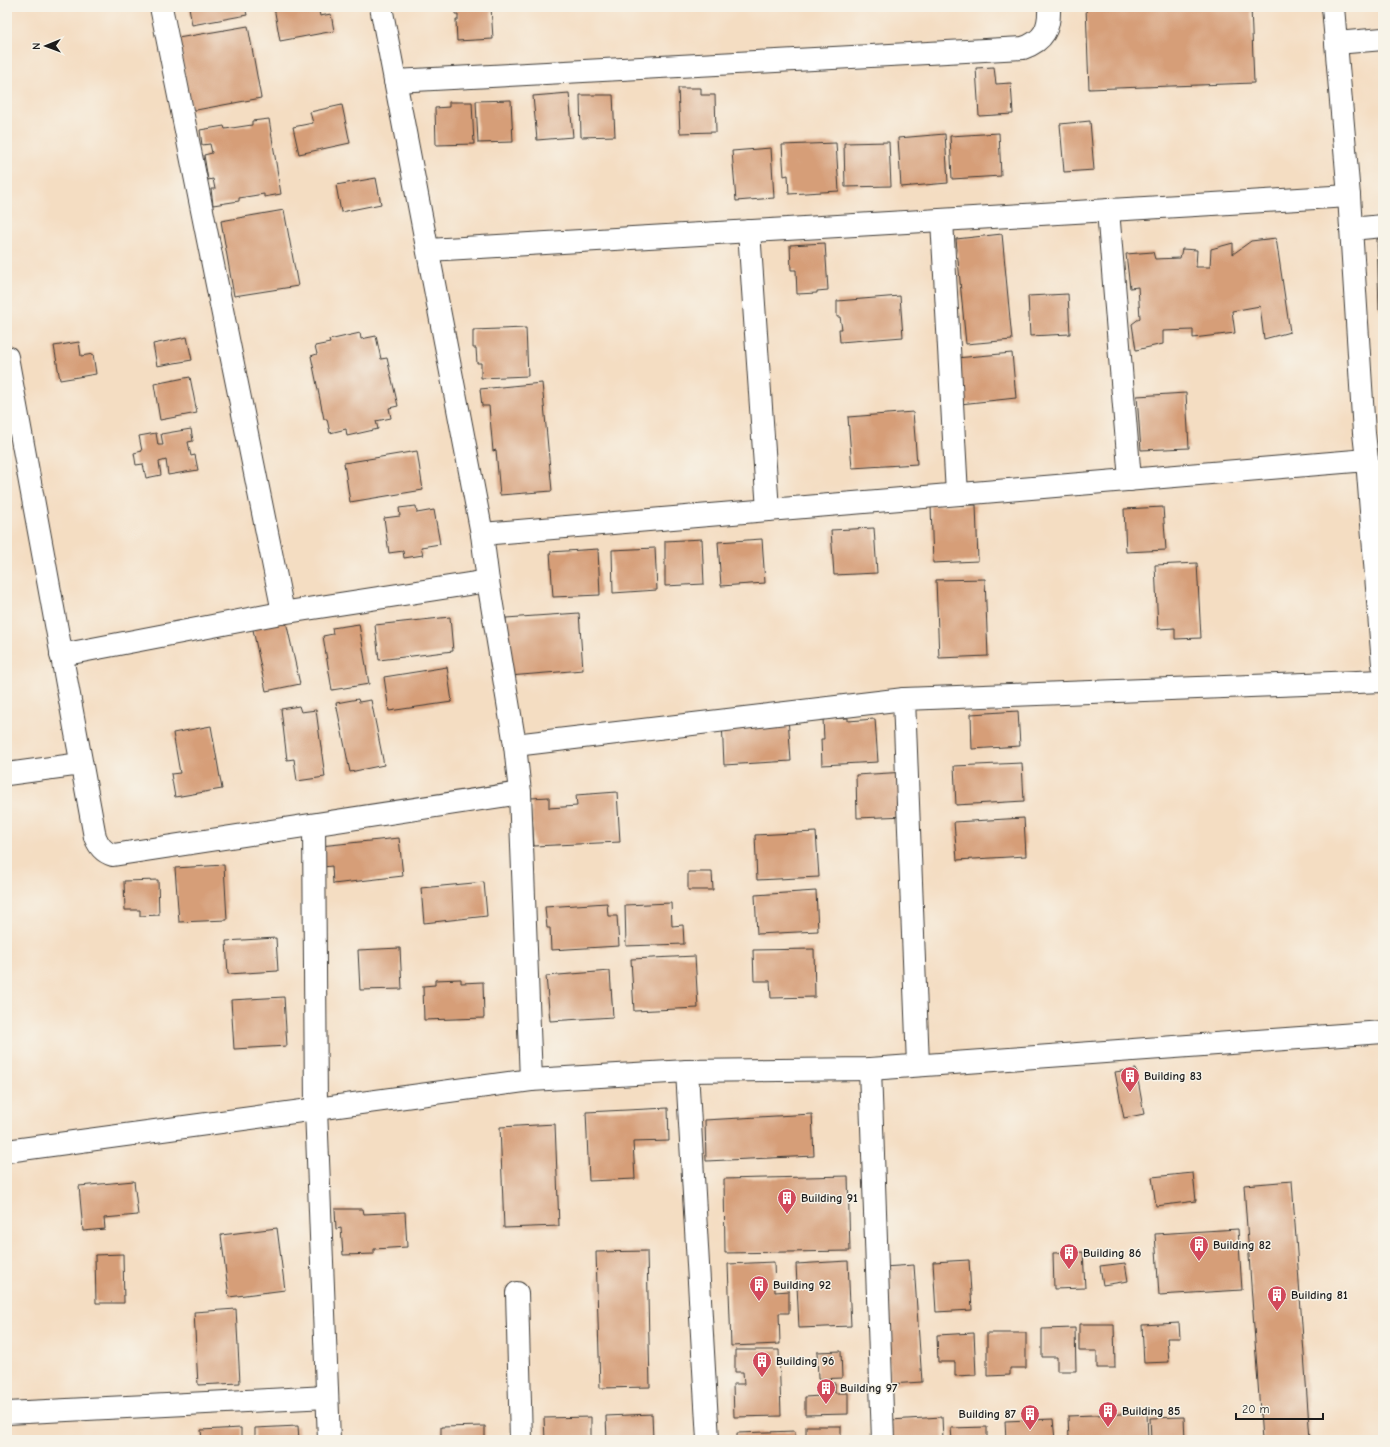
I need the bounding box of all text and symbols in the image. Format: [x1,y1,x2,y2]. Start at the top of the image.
north arrow [26,26,66,66]
text: N [30,42,43,50]
building icon: Building 83 [1119,1065,1141,1093]
place label: Building 83 [1144,1069,1202,1083]
building icon: Building 91 [776,1187,798,1215]
place label: Building 91 [801,1191,858,1205]
building icon: Building 82 [1188,1234,1210,1262]
place label: Building 82 [1213,1238,1271,1252]
building icon: Building 86 [1058,1242,1080,1270]
place label: Building 86 [1083,1246,1141,1260]
building icon: Building 92 [748,1274,770,1302]
place label: Building 92 [773,1278,831,1292]
building icon: Building 81 [1266,1284,1288,1312]
place label: Building 81 [1291,1288,1348,1302]
building icon: Building 96 [751,1350,773,1378]
place label: Building 96 [776,1354,834,1368]
building icon: Building 97 [815,1377,837,1405]
place label: Building 97 [840,1381,898,1395]
scale bar [1236,1395,1323,1421]
building icon: Building 85 [1097,1400,1119,1428]
text: 20 m [1242,1402,1270,1416]
building icon: Building 87 [1019,1403,1041,1431]
place label: Building 85 [1122,1404,1180,1418]
place label: Building 87 [959,1407,1017,1421]

